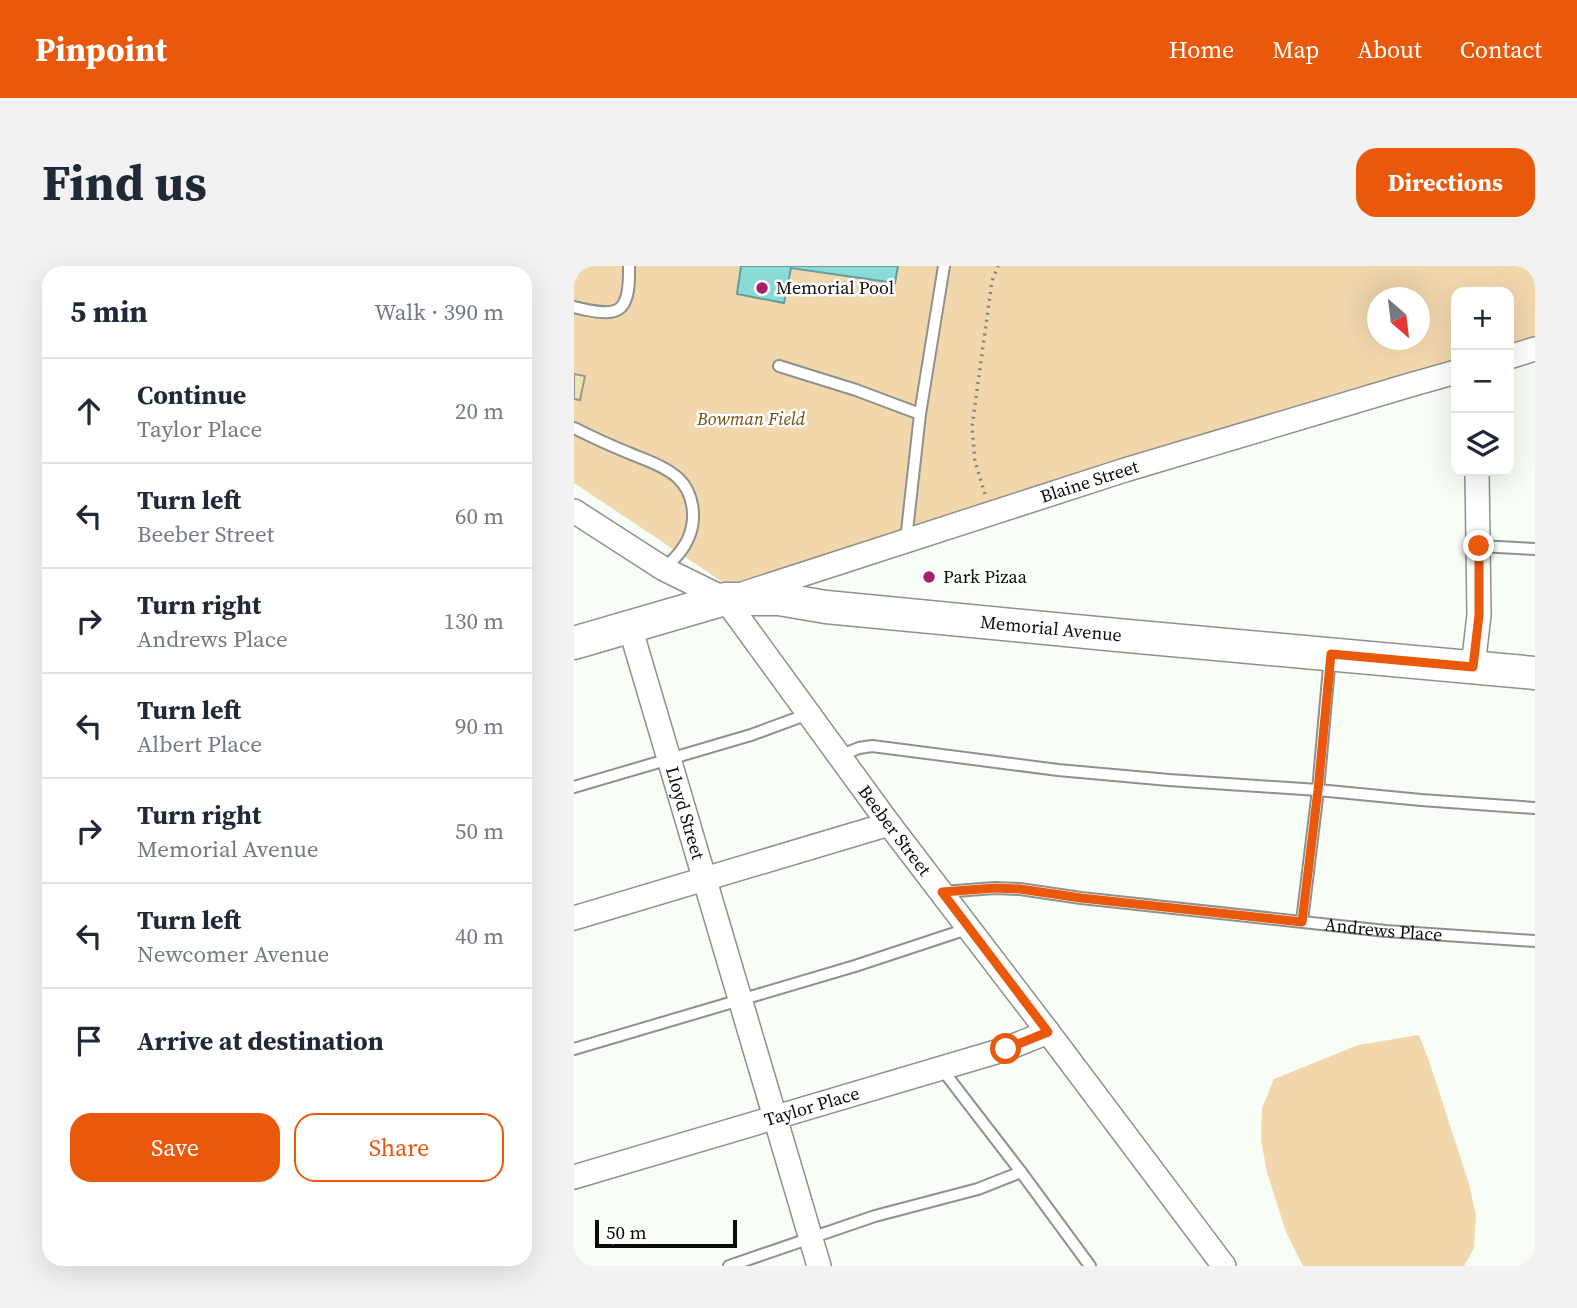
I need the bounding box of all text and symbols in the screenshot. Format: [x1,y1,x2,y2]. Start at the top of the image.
text: Pinpoint [35,27,167,72]
text: Home [1169,33,1234,66]
text: Map [1272,33,1319,66]
text: About [1357,33,1422,66]
text: Contact [1460,33,1542,66]
button: Directions [1356,148,1535,217]
text: Find us [42,149,207,216]
place label: Memorial Pool [776,275,894,300]
marker: Memorial Pool [754,280,770,296]
north arrow [1367,287,1430,350]
map controls [1451,287,1514,476]
button: + [1451,287,1514,350]
text: 5 min [70,291,148,332]
text: Walk · 390 m [374,296,504,328]
button: − [1451,350,1514,413]
text: Continue [137,377,246,413]
icon: ahead [70,392,108,430]
text: 20 m [455,395,504,427]
park label: Bowman Field [696,406,806,431]
text: Taylor Place [137,413,262,445]
button: layers [1451,413,1514,476]
street label: Blaine Street [1037,454,1141,509]
text: Turn left [137,482,241,518]
icon: left [70,497,108,535]
text: 60 m [455,500,504,532]
text: Beeber Street [137,518,274,550]
route end [1463,530,1494,561]
place label: Park Pizaa [943,564,1028,589]
marker: Park Pizaa [921,569,937,585]
text: Turn right [137,587,261,623]
icon: right [70,602,108,640]
text: 130 m [443,605,504,637]
street label: Memorial Avenue [979,609,1123,647]
text: Andrews Place [137,623,288,655]
text: Turn left [137,692,241,728]
icon: left [70,707,108,745]
text: 90 m [455,710,504,742]
text: Albert Place [137,728,262,760]
street label: Lloyd Street [660,763,711,862]
street label: Beeber Street [853,780,937,881]
text: Turn right [137,797,261,833]
icon: right [70,812,108,850]
text: 50 m [455,815,504,847]
text: Memorial Avenue [137,833,318,865]
text: Turn left [137,902,241,938]
street label: Andrews Place [1323,911,1443,947]
icon: left [70,917,108,955]
text: 40 m [455,920,504,952]
text: Newcomer Avenue [137,938,329,970]
icon: arrive [70,1022,108,1060]
text: Arrive at destination [137,1023,384,1059]
route start [990,1033,1021,1064]
street label: Taylor Place [761,1080,862,1132]
button: Save [70,1113,280,1182]
button: Share [294,1113,504,1182]
scale bar [595,1217,737,1249]
text: 50 m [606,1219,647,1245]

